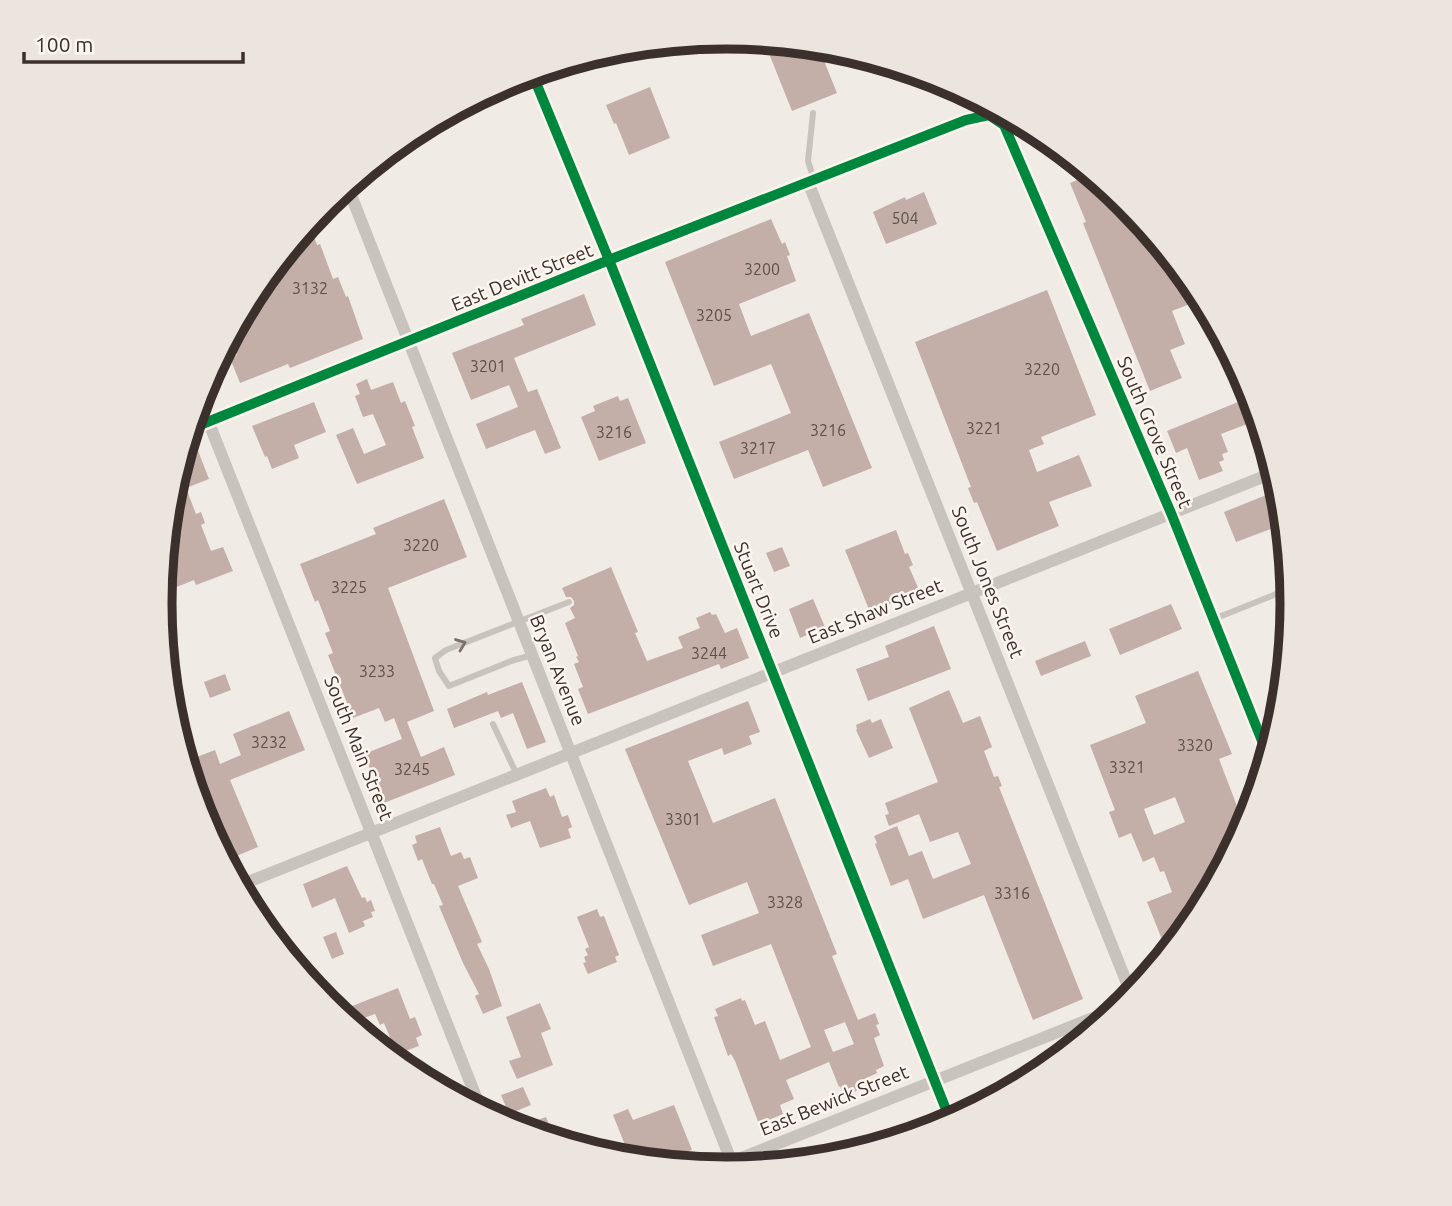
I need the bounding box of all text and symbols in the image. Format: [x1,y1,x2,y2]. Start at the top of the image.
scale bar [24,21,243,65]
text: 100 m [35,32,93,56]
house number: 504 [891,209,919,227]
street label: East Devitt Street [448,238,596,315]
house number: 3200 [744,260,780,278]
house number: 3132 [292,279,328,297]
house number: 3205 [696,306,732,324]
street label: South Grove Street [1113,353,1197,512]
house number: 3201 [470,357,506,375]
house number: 3220 [1024,360,1060,378]
house number: 3221 [966,419,1002,437]
house number: 3216 [810,421,846,439]
house number: 3216 [596,423,632,441]
house number: 3217 [740,439,776,457]
street label: South Jones Street [947,503,1029,662]
house number: 3220 [403,536,439,554]
street label: Stuart Drive [730,539,788,641]
street label: East Shaw Street [805,574,946,648]
house number: 3225 [331,578,367,596]
street label: Bryan Avenue [526,611,590,729]
one-way arrow [455,639,467,653]
house number: 3244 [691,644,727,662]
house number: 3233 [359,662,395,680]
street label: South Main Street [320,673,398,824]
house number: 3232 [251,733,287,751]
house number: 3320 [1177,736,1213,754]
house number: 3321 [1109,758,1145,776]
house number: 3245 [394,760,430,778]
house number: 3301 [665,810,701,828]
house number: 3316 [994,884,1030,902]
house number: 3328 [767,893,803,911]
street label: East Bewick Street [757,1060,912,1140]

